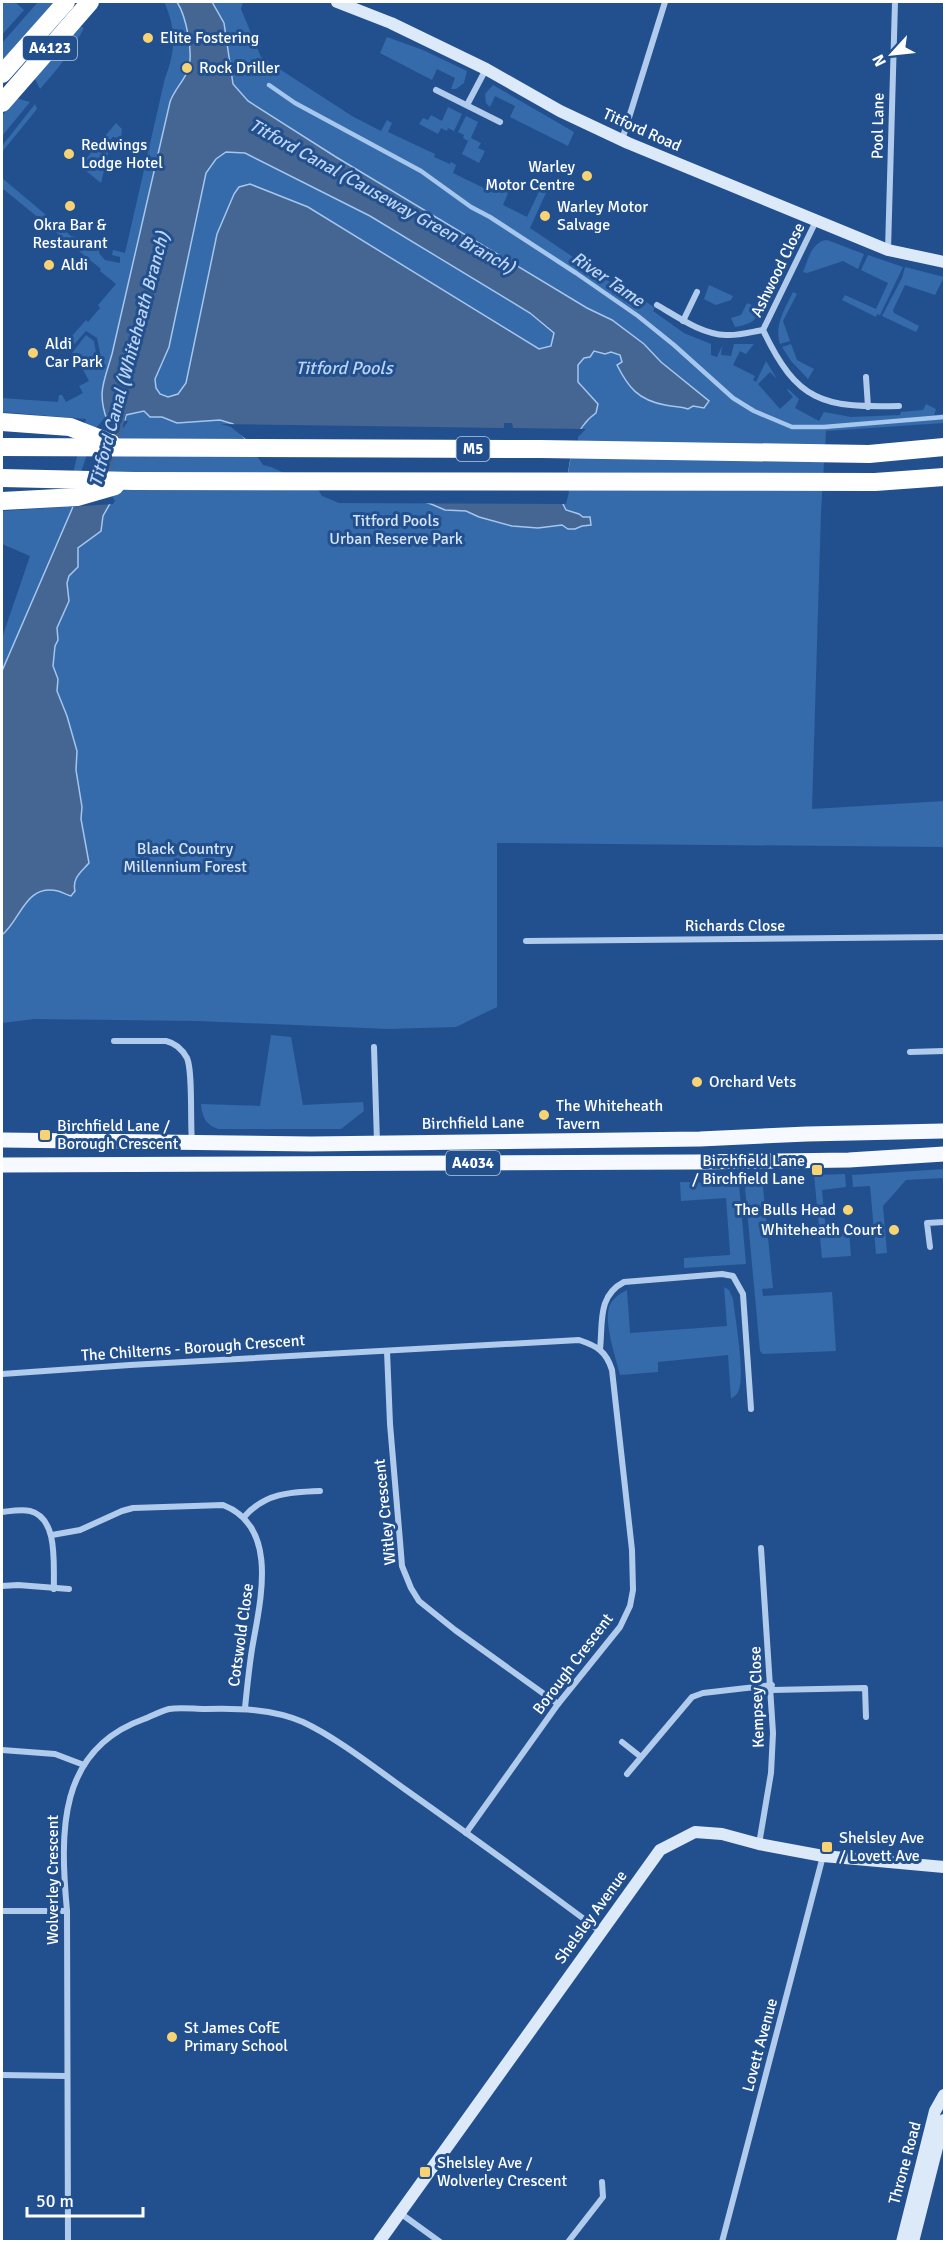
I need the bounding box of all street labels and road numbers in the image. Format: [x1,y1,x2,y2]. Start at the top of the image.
road number: A4123 [23,36,77,60]
street label: Pool Lane [867,93,889,159]
street label: Titford Road [600,104,684,156]
street label: Ashwood Close [746,219,810,321]
road number: M5 [456,437,490,461]
street label: Richards Close [685,916,785,936]
street label: Birchfield Lane [421,1112,525,1134]
road number: A4034 [446,1151,500,1175]
street label: The Chilterns - Borough Crescent [80,1330,306,1366]
street label: Witley Crescent [369,1457,401,1566]
street label: Cotswold Close [224,1582,258,1688]
street label: Borough Crescent [528,1609,618,1718]
street label: Kempsey Close [745,1646,769,1748]
street label: Wolverley Crescent [43,1815,63,1945]
street label: Shelsley Avenue [550,1866,632,1968]
street label: Lovett Avenue [738,1996,782,2094]
street label: Throne Road [884,2119,926,2207]

